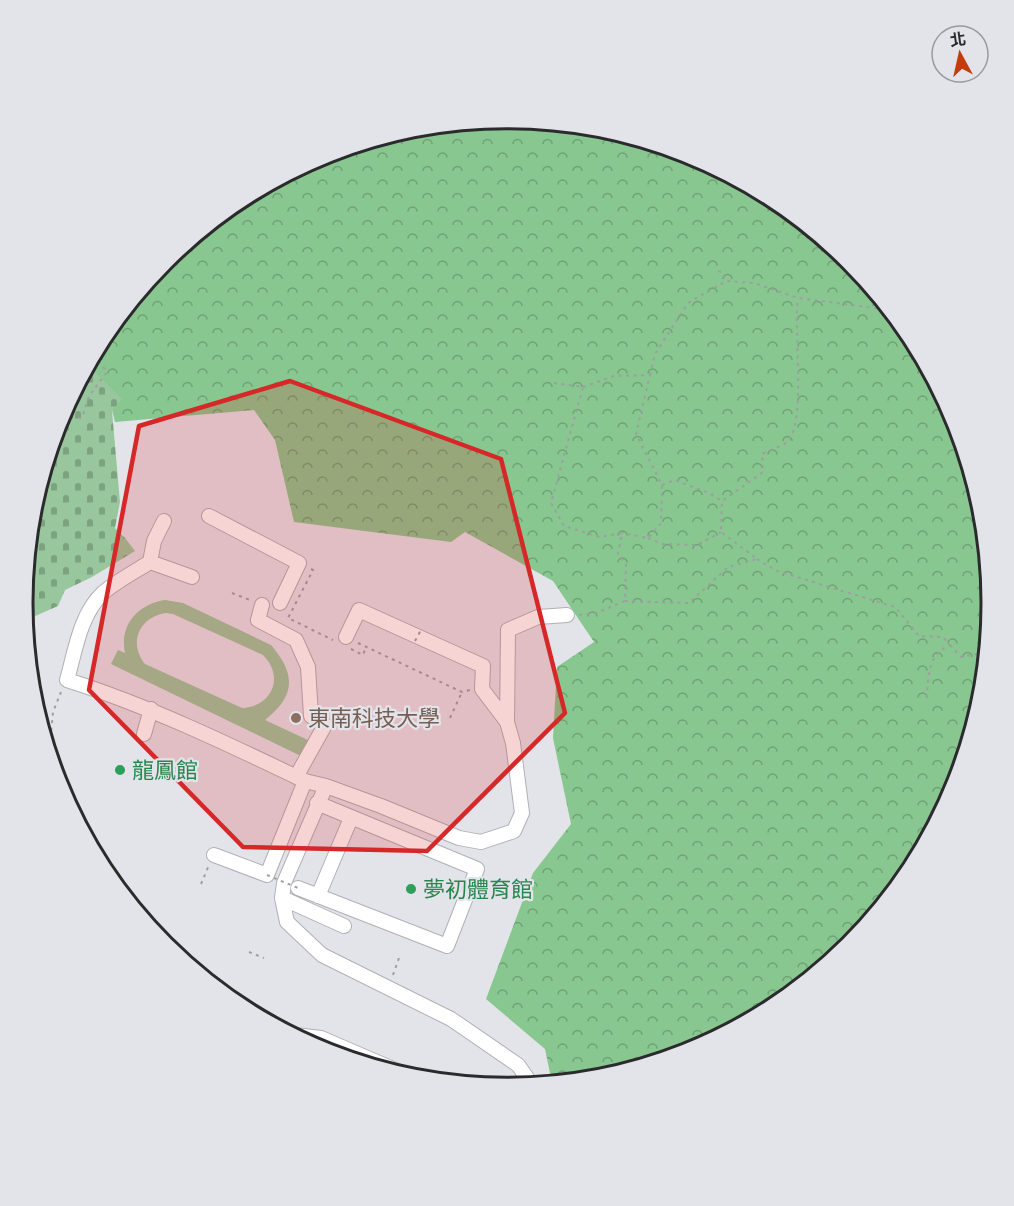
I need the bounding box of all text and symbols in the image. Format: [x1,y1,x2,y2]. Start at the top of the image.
north arrow [930,24,990,84]
text: 北 [949,29,967,50]
place label: 東南科技大學 [308,706,440,732]
marker: 東南科技大學 [289,711,303,725]
place label: 龍鳳館 [132,758,198,784]
marker: 龍鳳館 [113,763,127,777]
place label: 夢初體育館 [423,877,533,903]
marker: 夢初體育館 [404,882,418,896]

